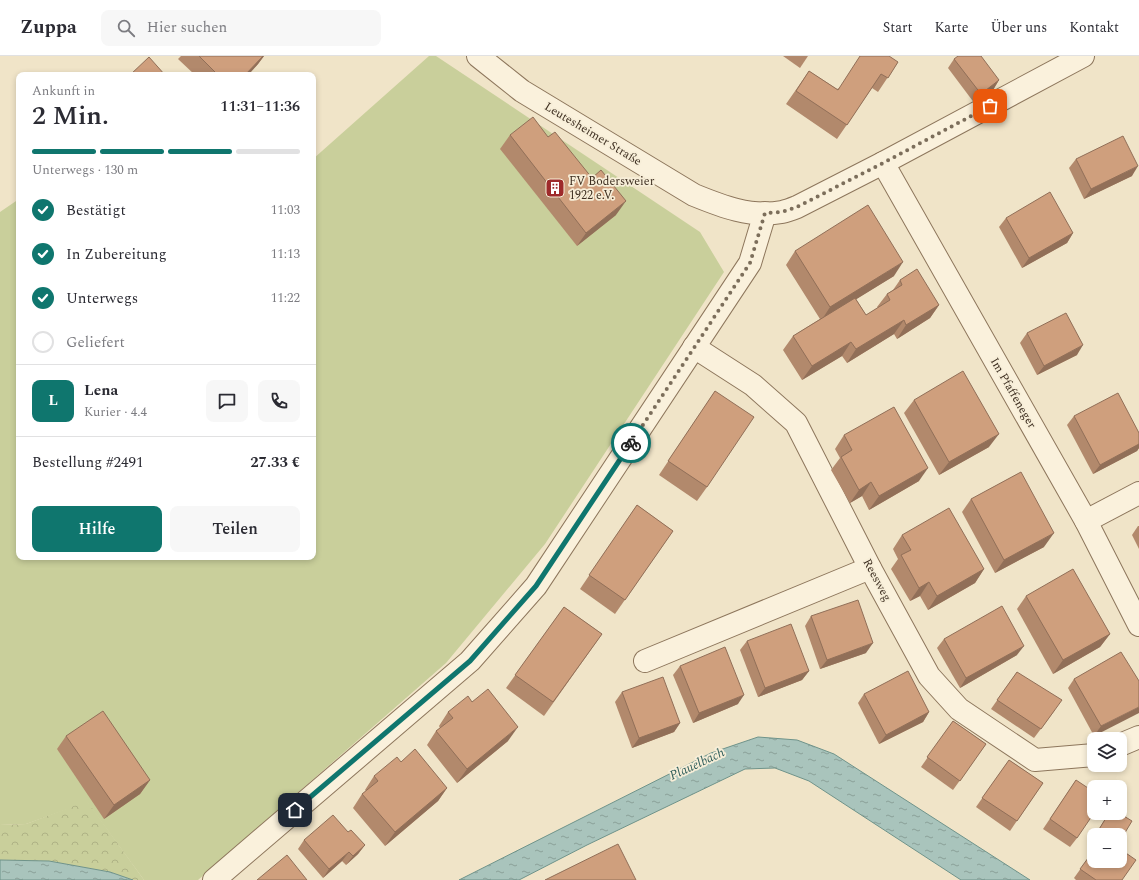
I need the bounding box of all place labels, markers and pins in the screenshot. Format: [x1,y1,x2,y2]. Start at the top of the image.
pin [973,89,1007,123]
place label: FV Bodersweier 1922 e.V. [569,172,655,205]
building icon: FV Bodersweier 1922 e.V. [544,177,566,199]
pin [278,793,312,827]

